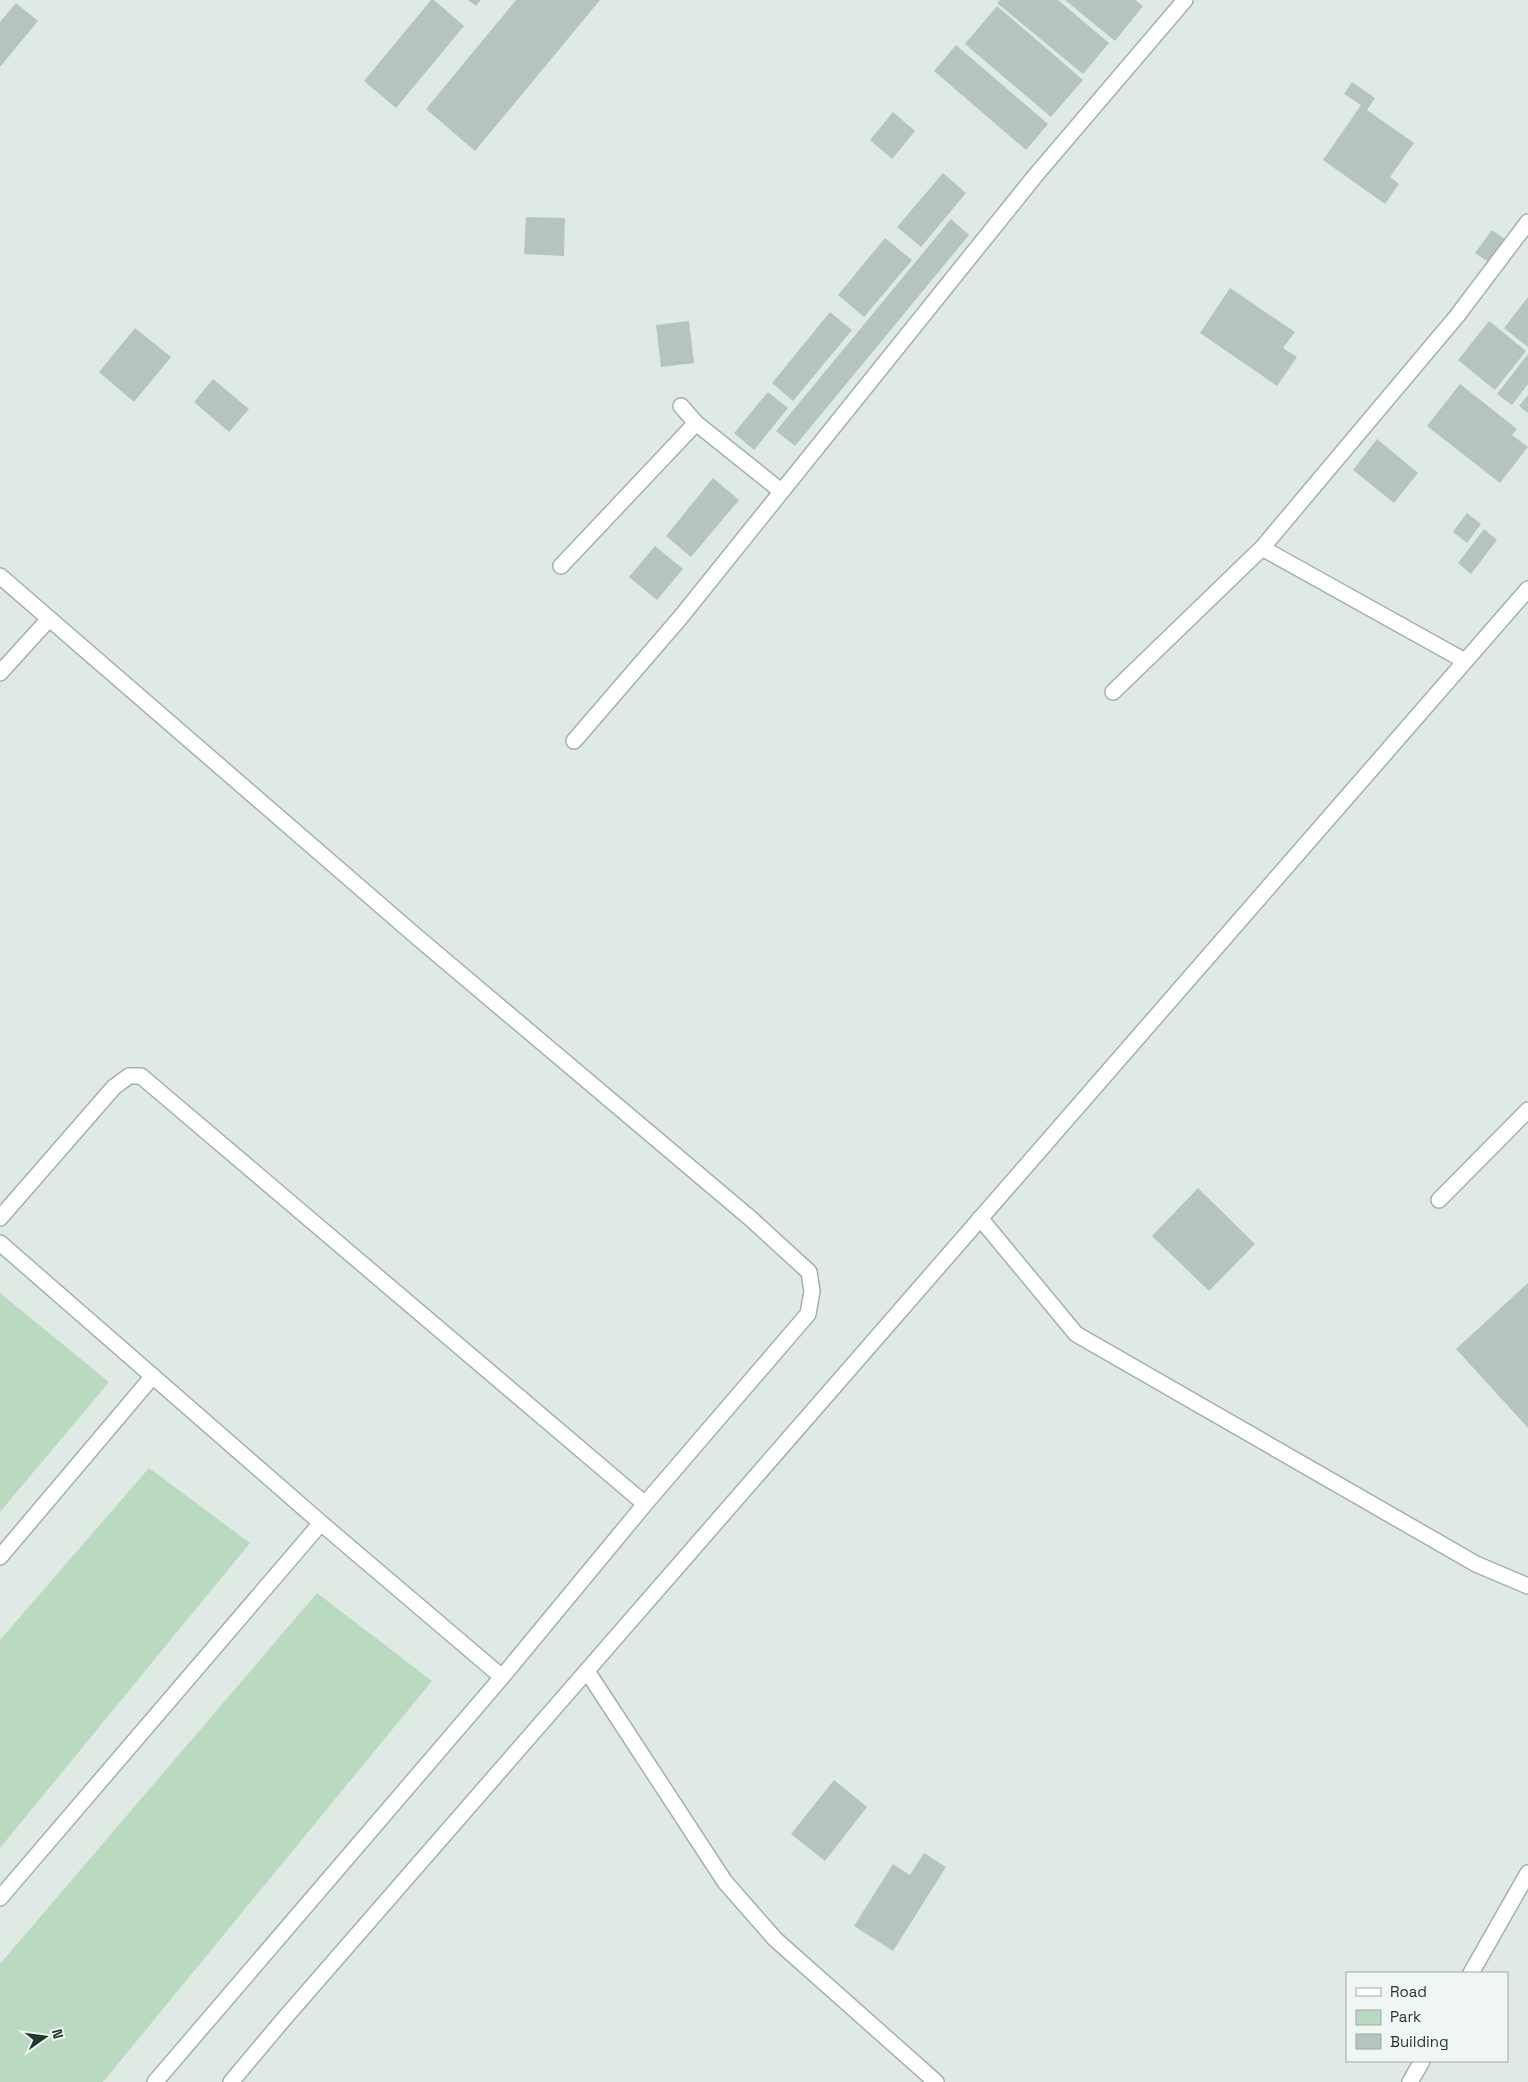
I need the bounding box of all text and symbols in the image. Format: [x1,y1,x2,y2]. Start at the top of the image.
legend [1346,1972,1508,2062]
text: Road [1390,1982,1427,2001]
text: Park [1390,2007,1421,2026]
north arrow [20,2012,70,2062]
text: N [48,2027,67,2041]
text: Building [1390,2032,1449,2051]

